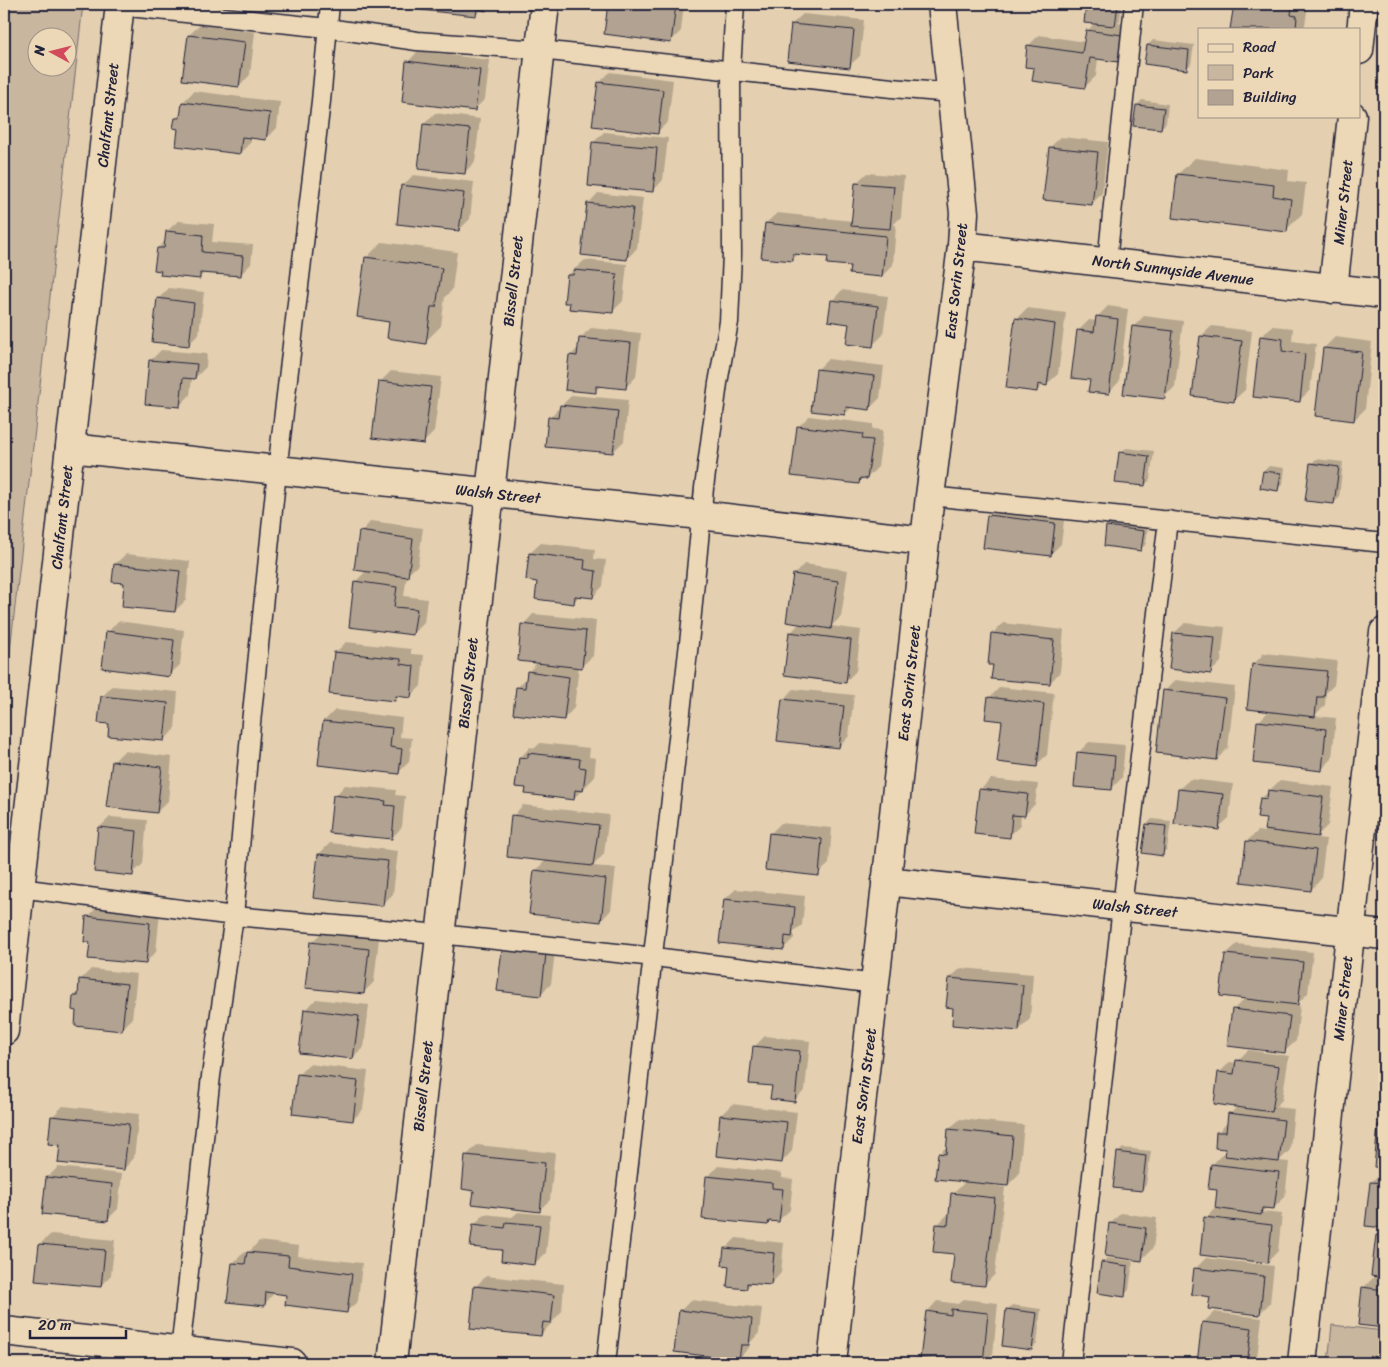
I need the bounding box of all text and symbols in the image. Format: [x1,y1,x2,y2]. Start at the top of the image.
north arrow [28,28,78,78]
legend [1198,28,1360,118]
text: Road [1243,34,1276,60]
text: N [26,44,53,58]
text: Park [1243,60,1274,86]
street label: Chalfant Street [90,61,126,169]
text: Building [1243,84,1297,110]
street label: Miner Street [1326,158,1360,246]
street label: East Sorin Street [937,221,975,340]
street label: Bissell Street [495,234,531,328]
street label: North Sunnyside Avenue [1091,247,1256,293]
street label: Chalfant Street [44,463,80,571]
street label: Walsh Street [454,477,543,512]
street label: East Sorin Street [890,623,928,742]
street label: Bissell Street [450,636,486,730]
street label: Walsh Street [1091,891,1180,926]
street label: Miner Street [1326,954,1360,1042]
street label: East Sorin Street [844,1026,884,1145]
street label: Bissell Street [405,1039,441,1133]
scale bar [30,1307,126,1339]
text: 20 m [38,1312,72,1338]

